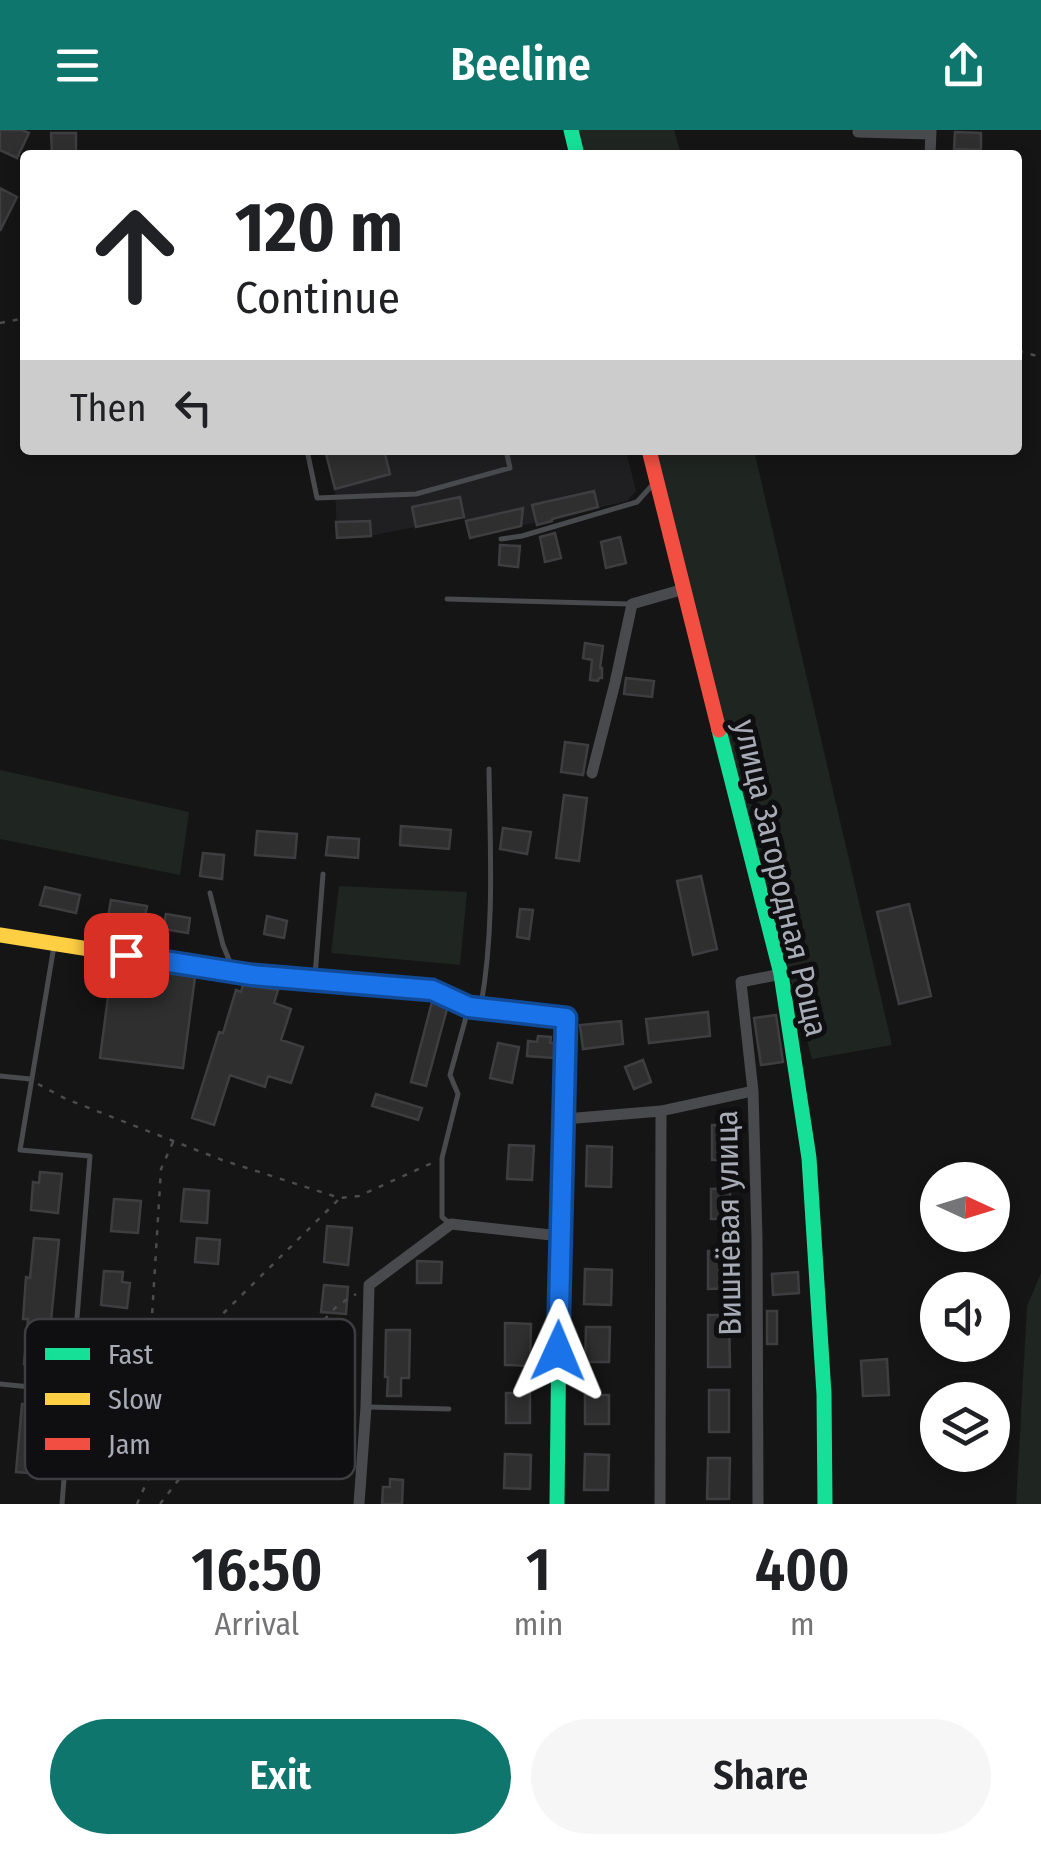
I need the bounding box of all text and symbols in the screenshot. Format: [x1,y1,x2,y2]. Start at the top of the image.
icon: menu [50,38,105,93]
text: Beeline [450,38,591,92]
icon: share [936,38,991,93]
text: 120 m [235,186,403,270]
icon: ahead [70,190,200,320]
text: Continue [235,271,400,325]
icon: left [166,380,221,435]
text: Then [70,385,146,431]
street label: улица Загородная Роща [726,716,836,1040]
pin [84,913,169,998]
icon: arrive [99,928,154,983]
street label: Вишнёвая улица [707,1110,749,1336]
north arrow [920,1162,1010,1252]
map controls [920,1162,1010,1472]
button: sound [920,1272,1010,1362]
position arrow [506,1299,610,1403]
legend [25,1319,355,1479]
text: Fast [108,1338,154,1371]
button: layers [920,1382,1010,1472]
text: Slow [108,1383,162,1416]
text: Jam [108,1428,151,1461]
text: 16:50 [191,1534,323,1606]
text: 1 [526,1534,551,1606]
text: 400 [755,1534,850,1606]
text: Arrival [214,1605,299,1643]
text: min [514,1605,563,1643]
text: m [790,1605,814,1643]
button: Exit [50,1719,511,1834]
button: Share [531,1719,991,1834]

